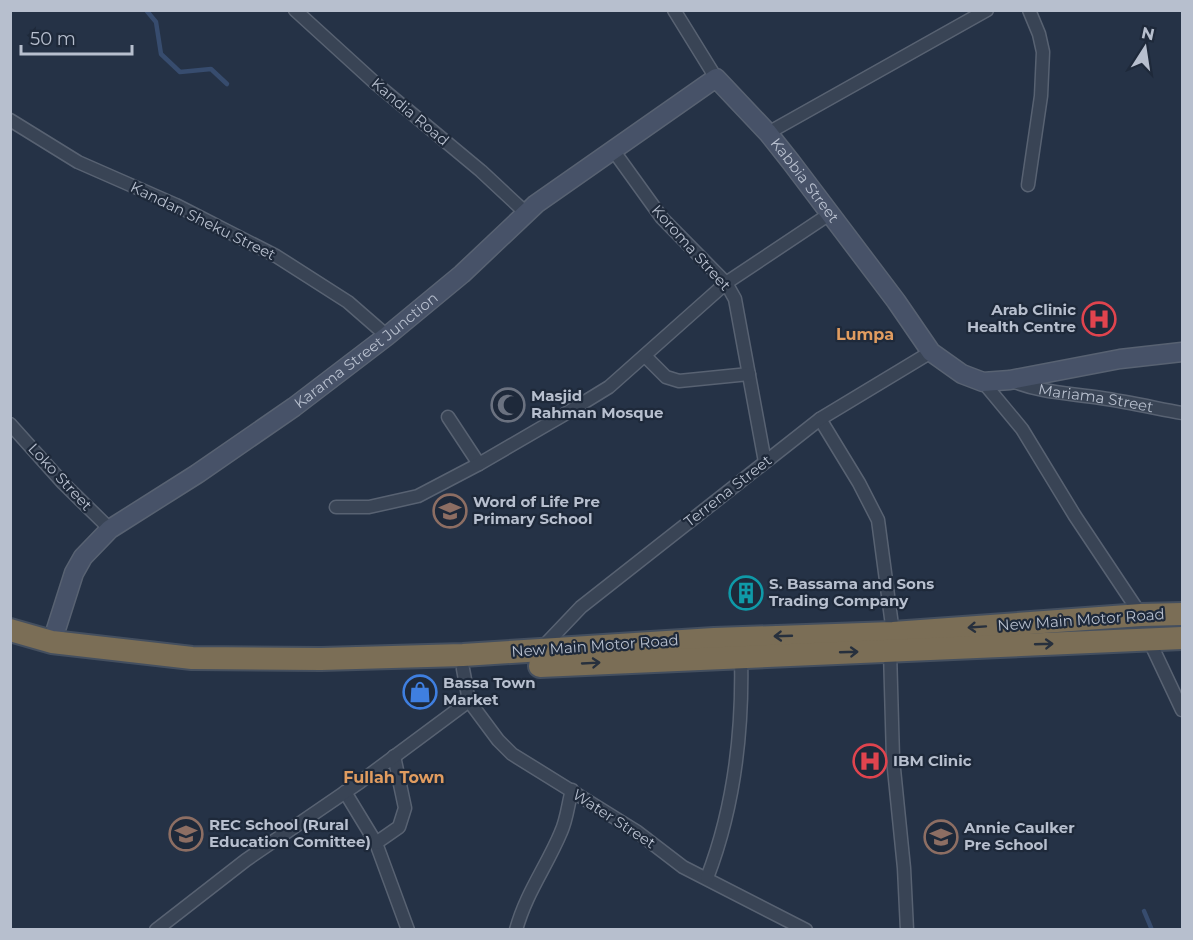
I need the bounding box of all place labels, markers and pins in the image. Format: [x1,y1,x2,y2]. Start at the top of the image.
place label: Arab Clinic Health Centre [967,300,1076,336]
hospital icon: Arab Clinic Health Centre [1081,301,1117,337]
place label: Masjid Rahman Mosque [531,386,663,422]
mosque icon: Masjid Rahman Mosque [490,387,526,423]
place label: Word of Life Pre Primary School [473,492,600,528]
school or university icon: Word of Life Pre Primary School [432,493,468,529]
place label: S. Bassama and Sons Trading Company [769,574,934,610]
building icon: S. Bassama and Sons Trading Company [728,575,764,611]
place label: Bassa Town Market [443,673,536,709]
shop icon: Bassa Town Market [402,674,438,710]
hospital icon: IBM Clinic [852,743,888,779]
place label: IBM Clinic [893,751,972,770]
place label: REC School (Rural Education Comittee) [209,815,371,851]
school or university icon: REC School (Rural Education Comittee) [168,816,204,852]
place label: Annie Caulker Pre School [963,818,1075,854]
school or university icon: Annie Caulker Pre School [923,819,959,855]

